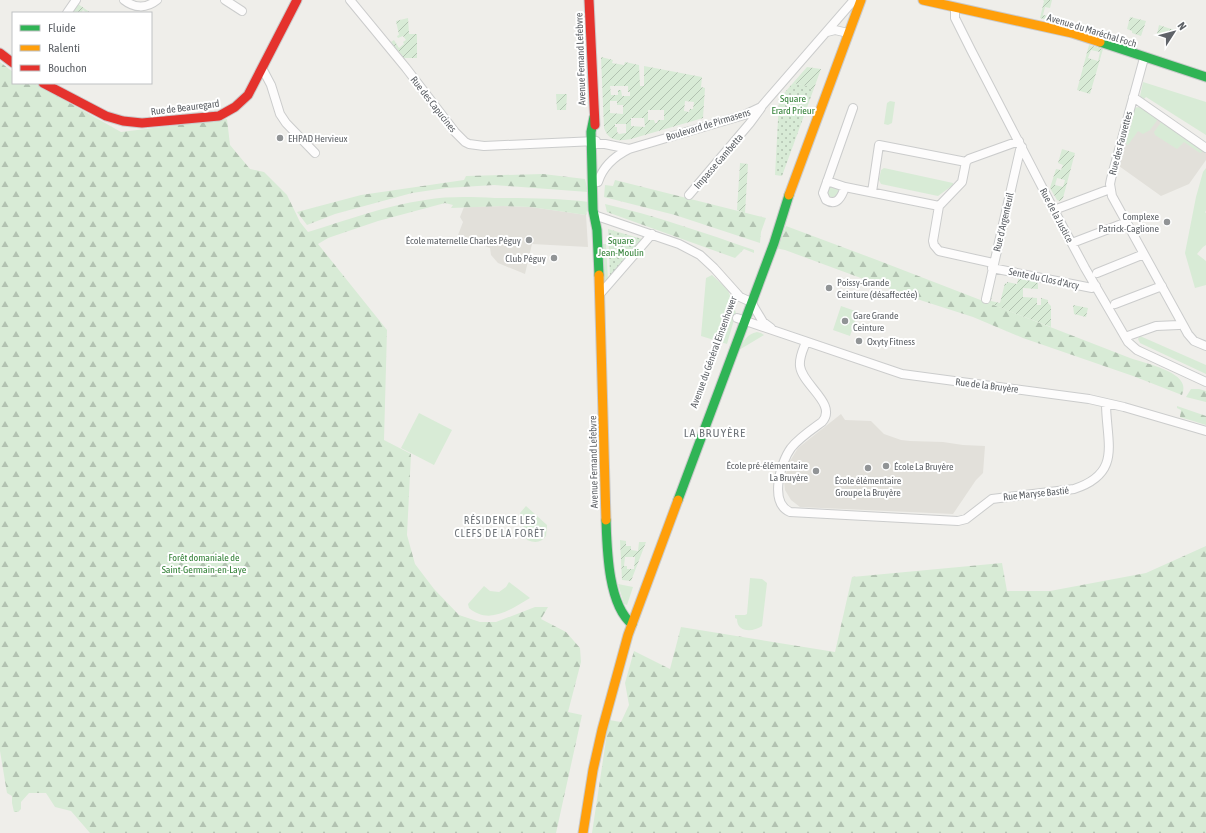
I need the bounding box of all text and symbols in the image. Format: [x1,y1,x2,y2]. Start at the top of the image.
legend [12,12,152,84]
street label: Avenue Fernand Lefebvre [573,12,588,106]
street label: Avenue du Maréchal Foch [1046,12,1138,49]
north arrow [1154,12,1194,52]
text: N [1175,20,1189,32]
text: Fluide [48,21,76,35]
text: Ralenti [48,41,80,55]
text: Bouchon [48,61,87,75]
street label: Rue des Capucines [408,74,459,135]
park label: Square Erard Prieur [771,93,816,116]
street label: Rue de Beauregard [150,98,220,117]
street label: Boulevard de Pirmasens [665,106,752,143]
street label: Rue des Fauvettes [1107,110,1134,176]
street label: Impasse Gambetta [692,131,745,191]
marker: EHPAD Hervieux [275,133,285,143]
place label: EHPAD Hervieux [288,133,348,144]
street label: Rue de la Justice [1038,186,1076,245]
street label: Rue d'Argenteuil [991,191,1016,253]
place label: Complexe Patrick-Caglione [1098,211,1159,234]
marker: Complexe Patrick-Caglione [1162,217,1172,227]
place label: École maternelle Charles Péguy [406,235,521,246]
marker: École maternelle Charles Péguy [524,235,534,245]
park label: Square Jean-Moulin [598,235,644,258]
place label: Club Péguy [505,253,546,264]
marker: Club Péguy [549,253,559,263]
street label: Sente du Clos d'Arcy [1008,266,1080,291]
place label: Poissy-Grande Ceinture (désaffectée) [837,277,917,300]
marker: Poissy-Grande Ceinture (désaffectée) [824,283,834,293]
street label: Avenue du Général Einsenhower [688,294,739,409]
place label: Gare Grande Ceinture [853,310,899,333]
marker: Gare Grande Ceinture [840,316,850,326]
marker: Oxyty Fitness [854,336,864,346]
place label: Oxyty Fitness [867,336,916,347]
street label: Rue de la Bruyère [955,376,1020,395]
street label: Avenue Fernand Lefebvre [587,415,600,508]
district label: LA BRUYÈRE [684,426,746,440]
place label: École pré-élémentaire La Bruyère [727,460,808,483]
marker: École La Bruyère [881,461,891,471]
place label: École La Bruyère [894,461,954,472]
marker: École élémentaire Groupe la Bruyère [863,463,873,473]
marker: École pré-élémentaire La Bruyère [811,466,821,476]
place label: École élémentaire Groupe la Bruyère [835,475,902,498]
street label: Rue Maryse Bastié [1003,485,1070,502]
district label: RÉSIDENCE LES CLEFS DE LA FORÊT [455,514,545,539]
park label: Forêt domaniale de Saint-Germain-en-Laye [162,552,247,575]

